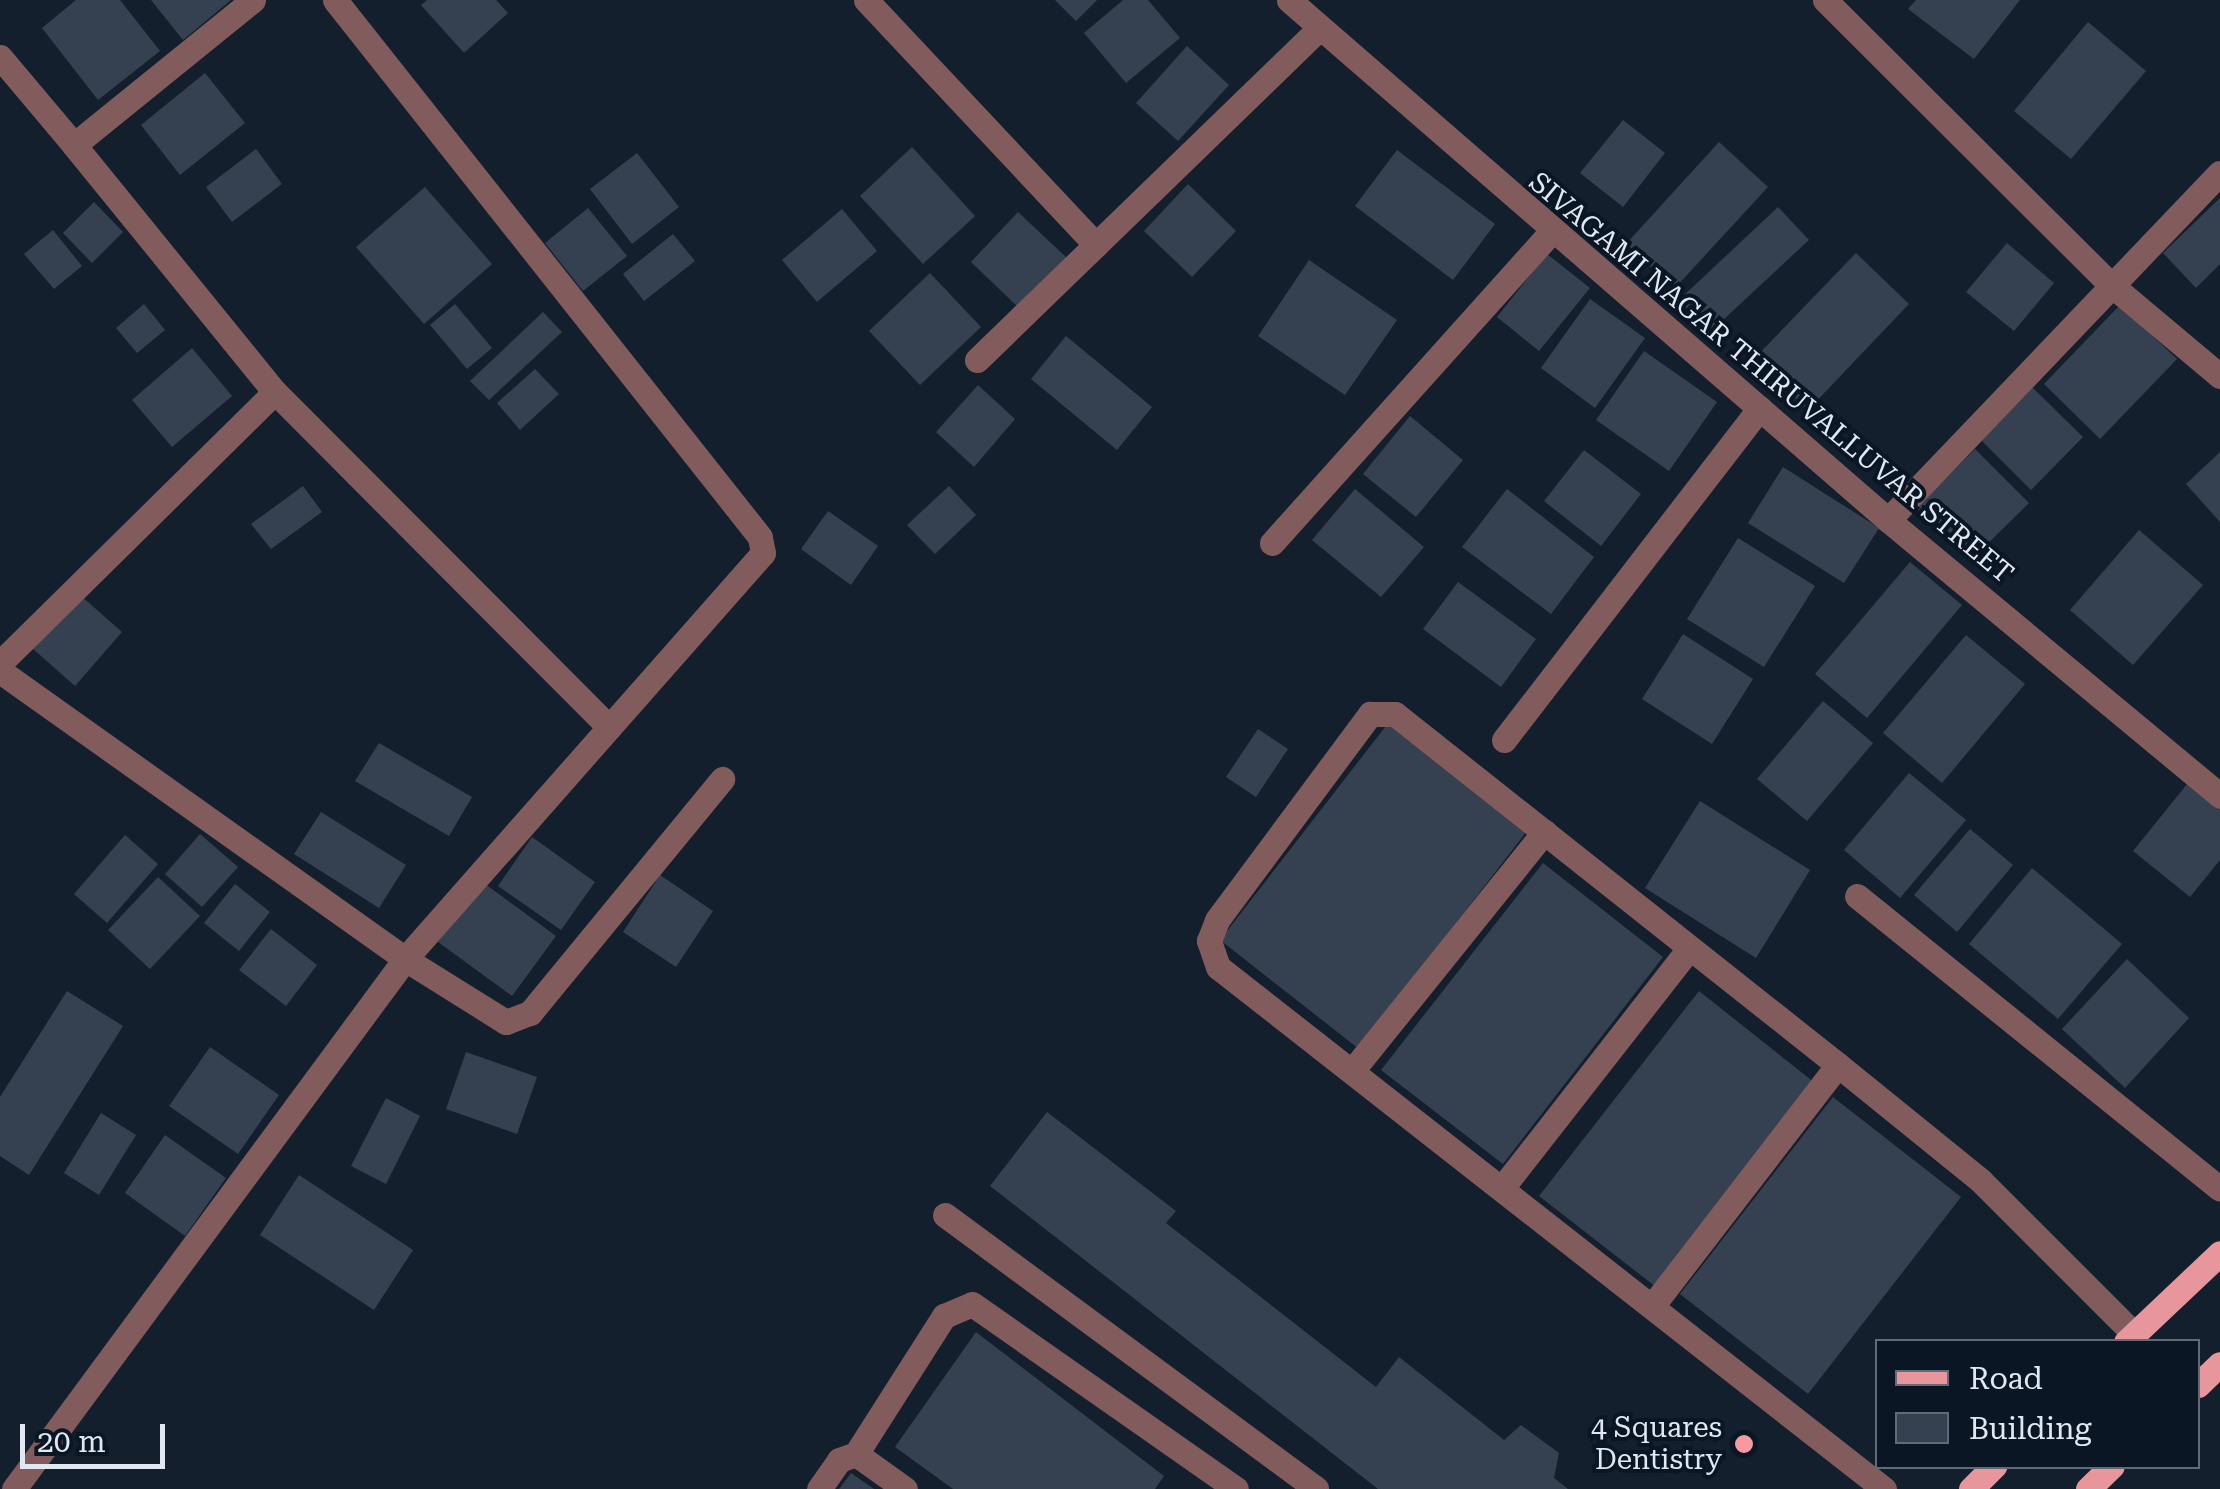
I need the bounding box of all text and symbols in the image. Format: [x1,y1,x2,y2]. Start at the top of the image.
street label: SIVAGAMI NAGAR THIRUVALLUVAR STREET [1522,165,2020,591]
legend [1875,1339,2200,1469]
text: Road [1969,1361,2043,1396]
scale bar [25,1404,170,1466]
place label: 4 Squares Dentistry [1591,1411,1722,1477]
text: Building [1969,1411,2092,1446]
text: 20 m [37,1424,106,1459]
marker: 4 Squares Dentistry [1731,1431,1757,1457]

